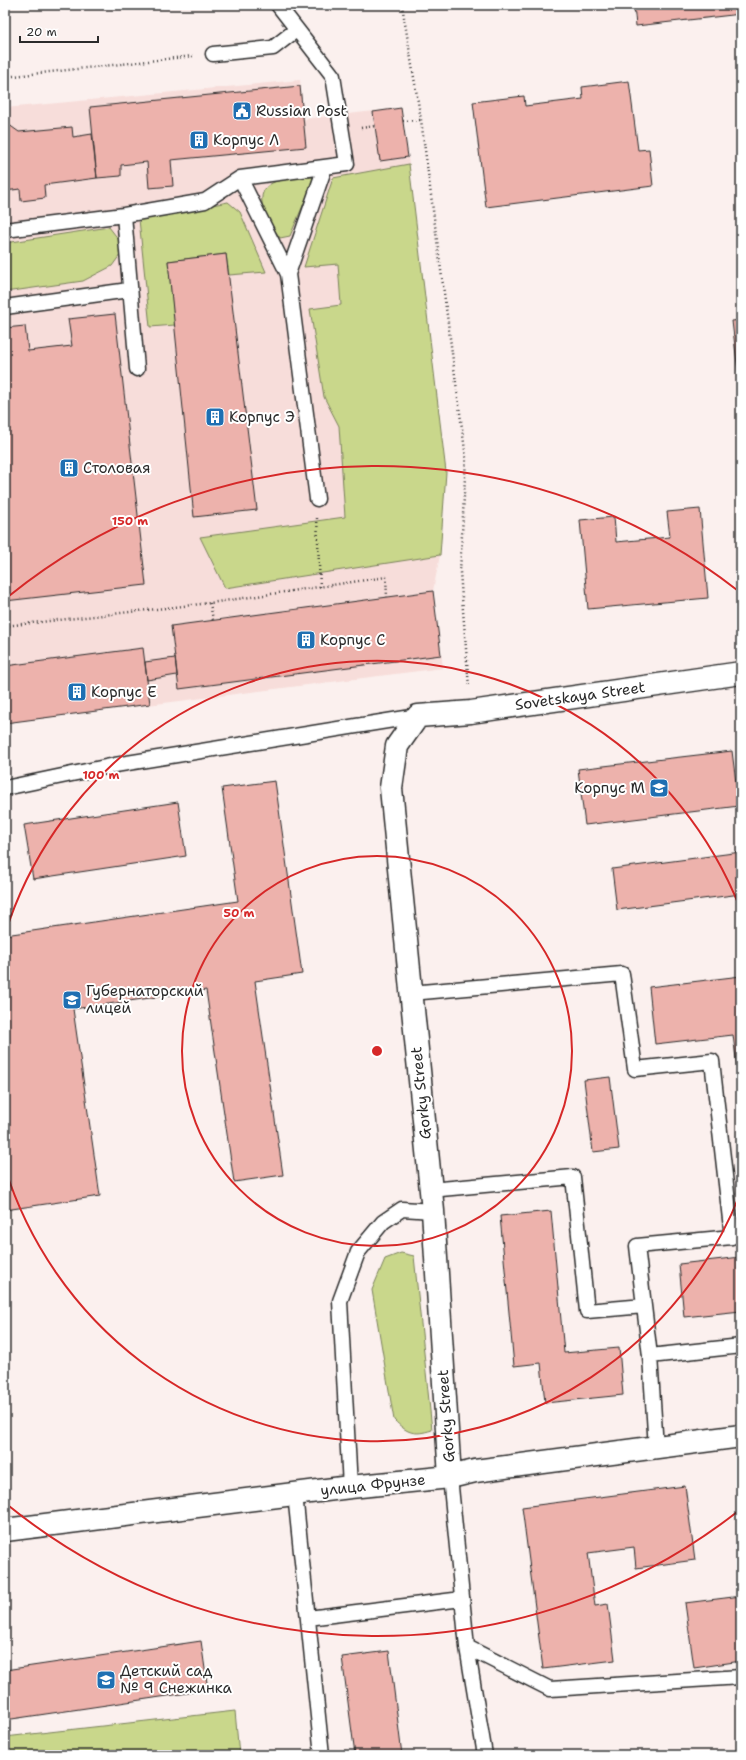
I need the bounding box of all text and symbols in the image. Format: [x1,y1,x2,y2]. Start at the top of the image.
scale bar [20,18,98,44]
text: 20 m [26,24,57,40]
public building icon: Russian Post [231,100,253,122]
place label: Russian Post [256,101,347,121]
building icon: Корпус Л [188,129,210,151]
place label: Корпус Л [213,130,279,150]
building icon: Корпус Э [204,406,226,428]
place label: Корпус Э [229,407,295,427]
building icon: Столовая [58,457,80,479]
place label: Столовая [83,458,150,478]
text: 150 m [112,513,148,529]
building icon: Корпус С [295,629,317,651]
place label: Корпус С [320,630,385,650]
street label: Sovetskaya Street [514,677,646,715]
building icon: Корпус Е [66,681,88,703]
place label: Корпус Е [91,682,157,702]
text: 100 m [83,767,120,783]
school or university icon: Корпус M [648,777,670,799]
place label: Корпус M [574,778,645,798]
text: 50 m [224,905,255,921]
place label: Губернаторский лицей [86,981,204,1018]
school or university icon: Губернаторский лицей [61,989,83,1011]
centre of rings [370,1044,384,1058]
street label: Gorky Street [406,1046,436,1140]
street label: Gorky Street [433,1369,459,1463]
street label: улица Фрунзе [320,1470,426,1500]
place label: Детский сад № 9 Снежинка [120,1661,233,1698]
school or university icon: Детский сад № 9 Снежинка [95,1669,117,1691]

